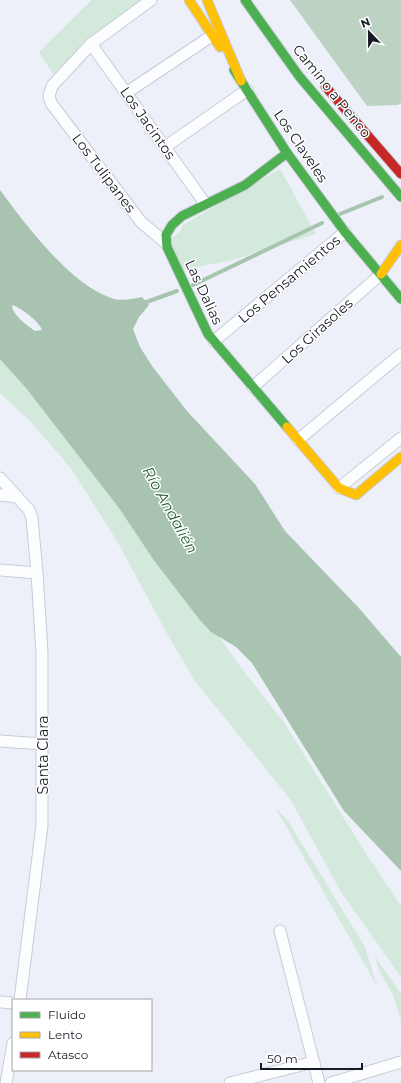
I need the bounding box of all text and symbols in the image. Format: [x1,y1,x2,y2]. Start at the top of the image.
north arrow [349,12,389,52]
text: N [359,15,372,31]
street label: Camino a Penco [289,41,375,141]
street label: Los Jacintos [116,83,180,163]
street label: Los Claveles [270,106,332,186]
street label: Los Tulipanes [68,130,140,216]
street label: Los Pensamientos [234,231,344,327]
street label: Las Dalias [181,257,227,327]
street label: Los Girasoles [278,294,357,368]
water label: Río Andalién [139,463,202,557]
street label: Santa Clara [34,716,52,794]
legend [12,999,152,1071]
text: Fluido [48,1007,86,1022]
text: Lento [48,1027,83,1042]
scale bar [261,1045,362,1071]
text: Atasco [48,1047,88,1062]
text: 50 m [267,1051,298,1066]

